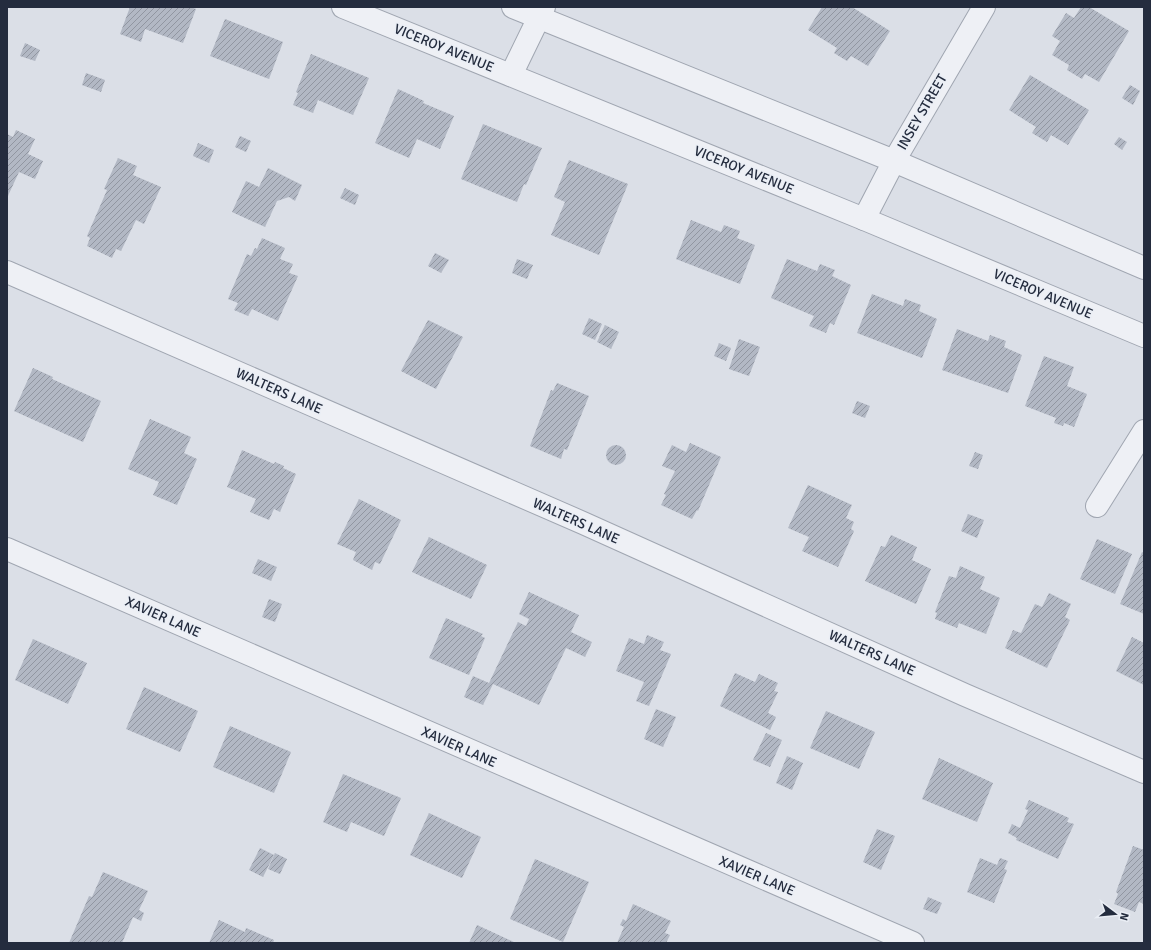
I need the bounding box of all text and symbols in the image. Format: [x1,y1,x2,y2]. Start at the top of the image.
street label: VICEROY AVENUE [391,20,497,76]
street label: INSEY STREET [893,71,951,153]
street label: VICEROY AVENUE [691,142,797,198]
street label: VICEROY AVENUE [991,265,1095,323]
street label: WALTERS LANE [233,364,325,418]
street label: WALTERS LANE [530,494,622,548]
street label: XAVIER LANE [123,593,203,641]
street label: WALTERS LANE [826,626,918,680]
street label: XAVIER LANE [419,723,499,771]
street label: XAVIER LANE [716,852,798,900]
north arrow [1095,894,1135,934]
text: N [1117,911,1131,922]

